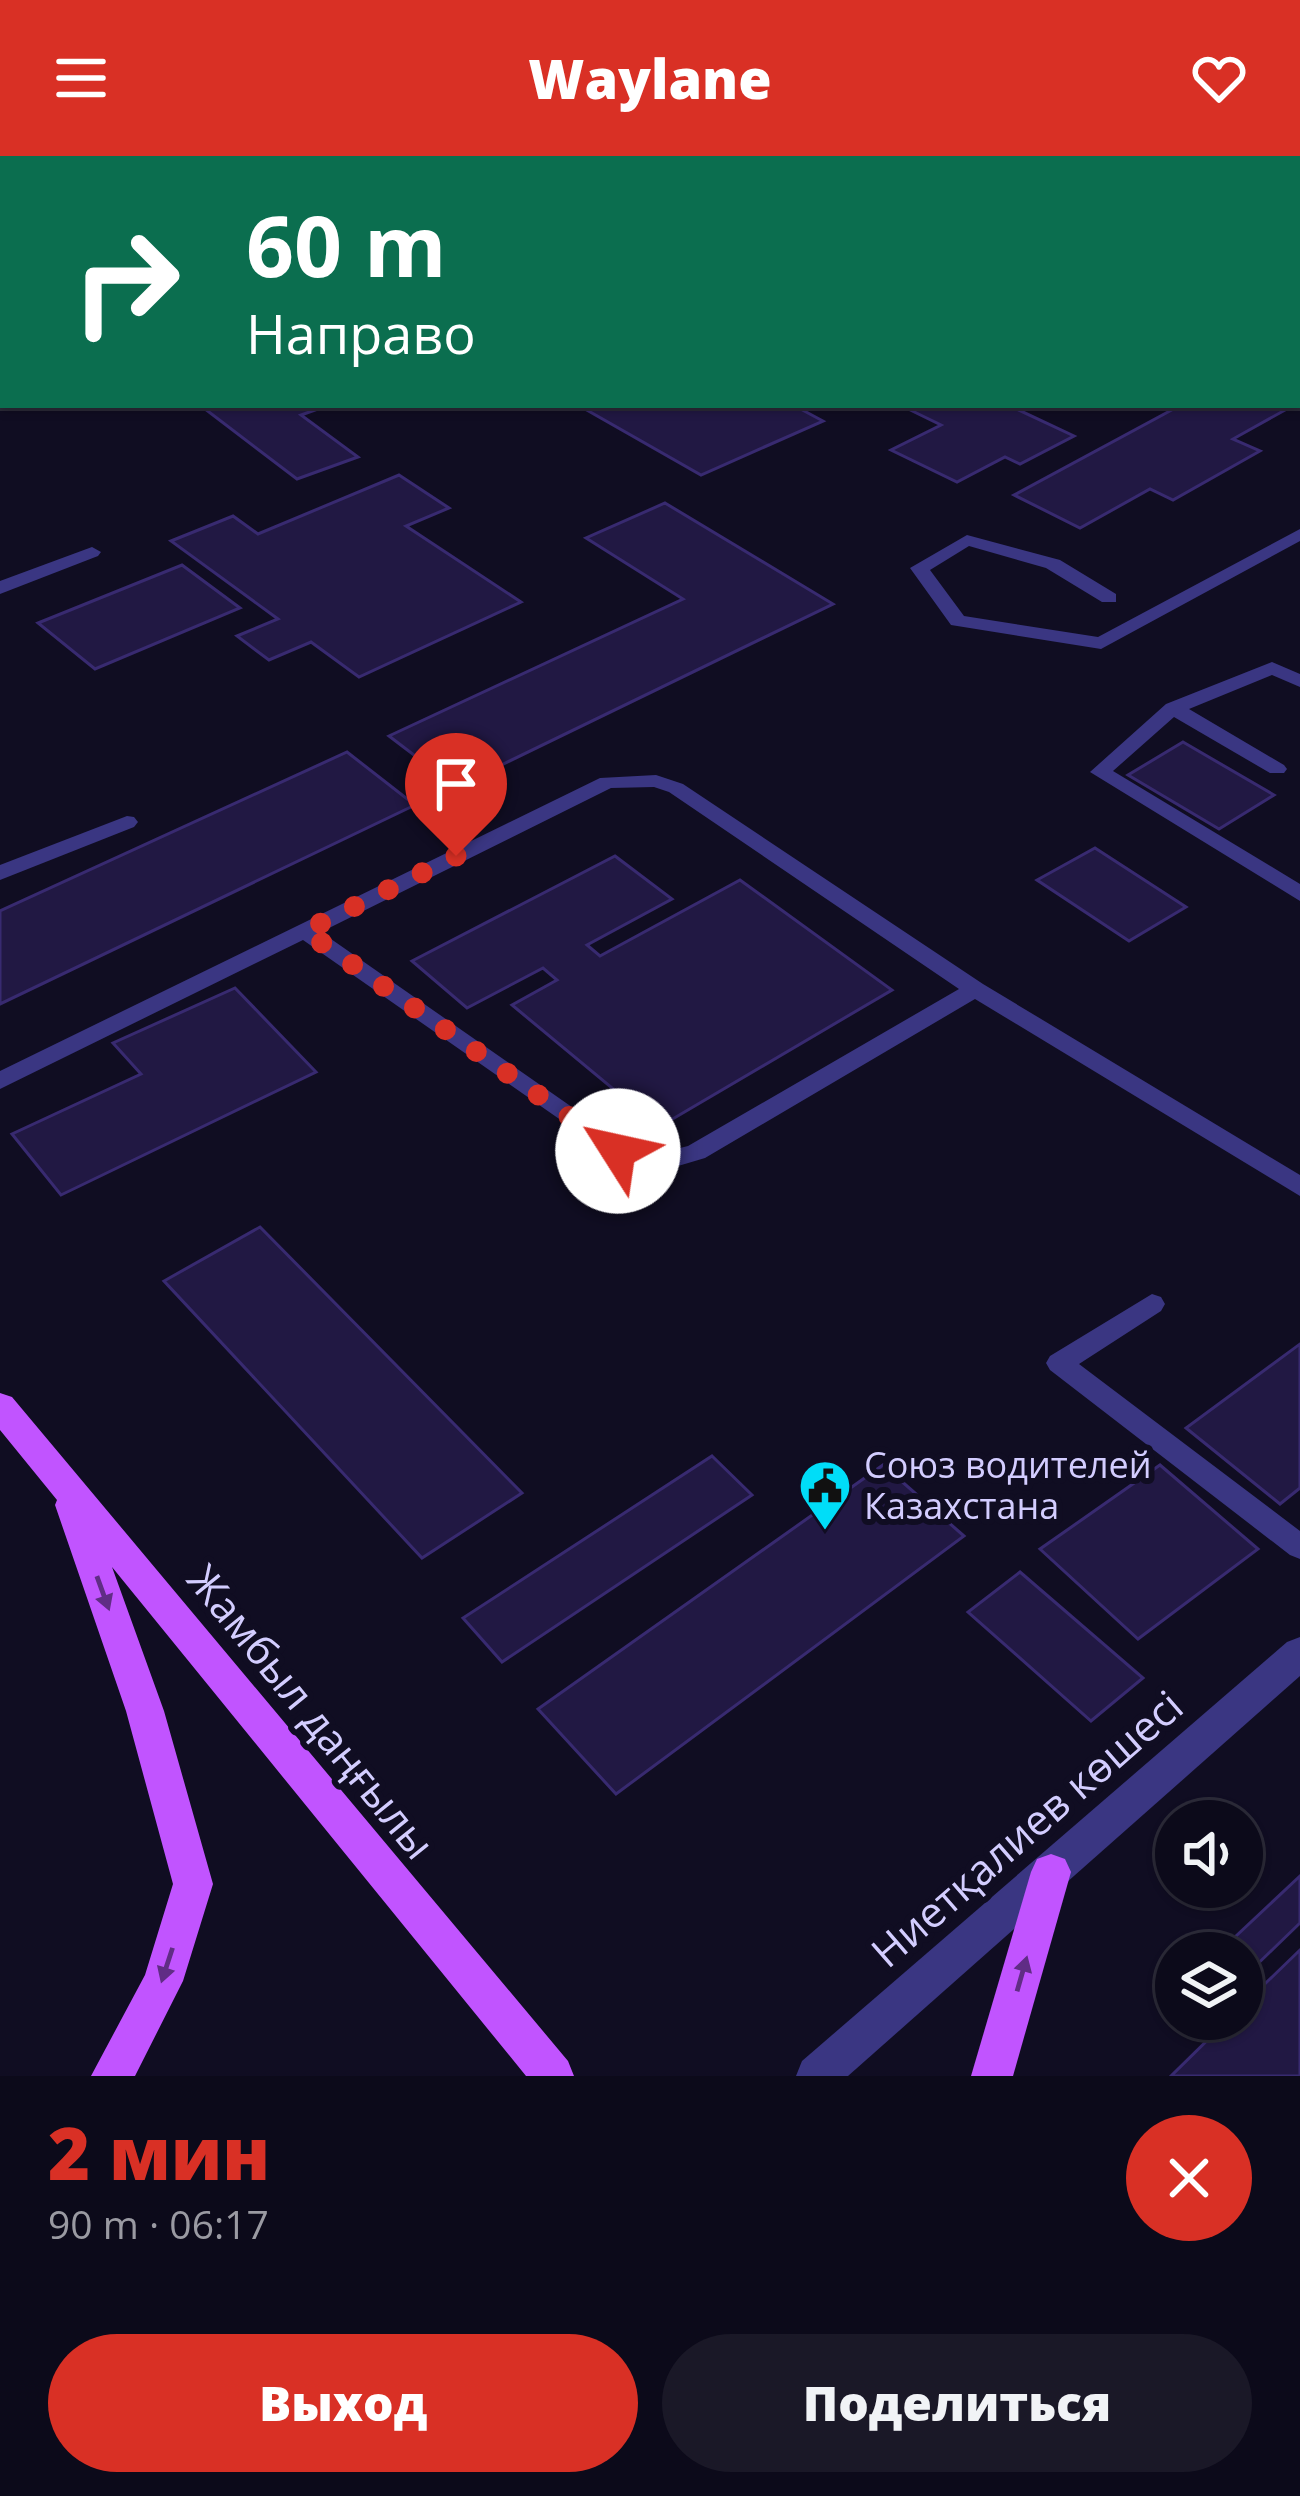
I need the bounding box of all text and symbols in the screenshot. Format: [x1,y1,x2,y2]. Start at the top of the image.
text: Waylane [528,41,772,115]
icon: menu [48,45,114,111]
icon: heart [1186,45,1252,111]
text: 60 m [246,187,446,302]
icon: right [48,204,204,360]
text: Направо [246,296,476,370]
pin [405,733,507,856]
icon: arrive [423,751,489,817]
position arrow [555,1088,681,1214]
place label: Союз водителей Казахстана [864,1440,1152,1530]
public building icon: Союз водителей Казахстана [797,1458,853,1532]
street label: Жамбыл даңғылы [176,1552,449,1870]
one-way arrow [95,1575,113,1611]
street label: Ниетқалиев көшесі [858,1677,1194,1979]
map controls [1155,1800,1263,2040]
button: sound [1155,1800,1263,1908]
button: layers [1155,1932,1263,2040]
one-way arrow [157,1948,176,1984]
one-way arrow [1014,1955,1032,1992]
text: 2 мин [48,2103,270,2201]
button: close [1126,2115,1252,2241]
text: 90 m · 06:17 [48,2197,269,2250]
button: Выход [48,2334,638,2472]
button: Поделиться [662,2334,1252,2472]

